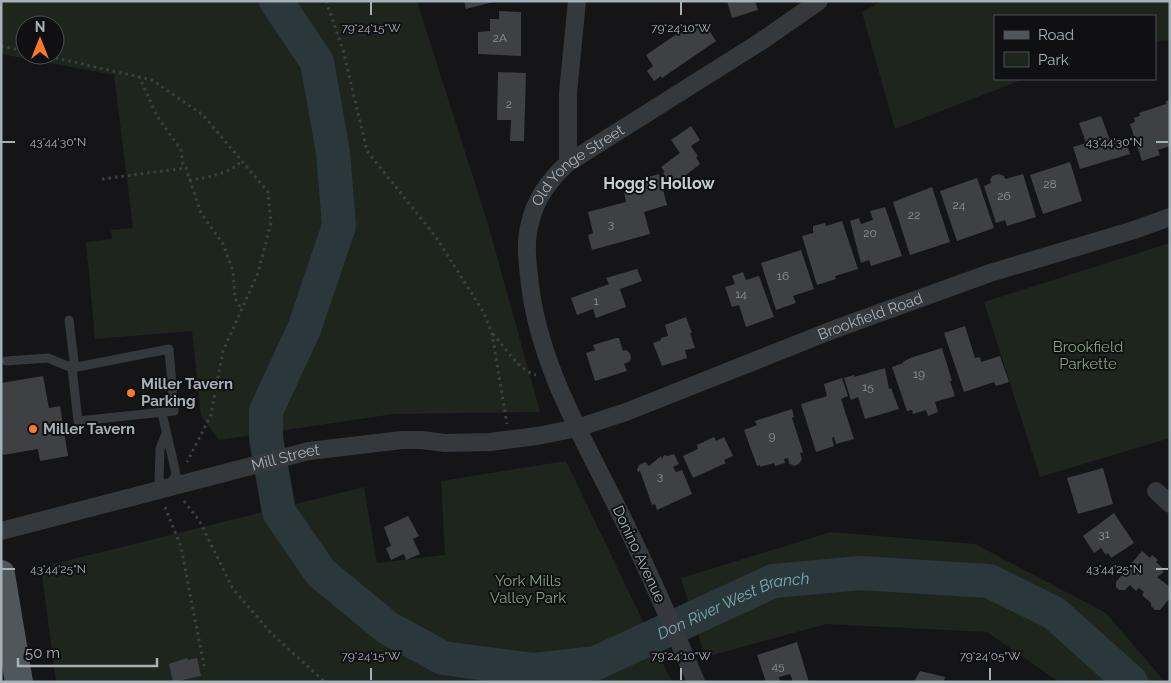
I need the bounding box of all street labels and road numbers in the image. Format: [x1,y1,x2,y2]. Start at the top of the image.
street label: Old Yonge Street [528,121,627,209]
street label: Brookfield Road [815,289,925,344]
street label: Mill Street [250,441,321,475]
street label: Donino Avenue [609,502,669,606]

